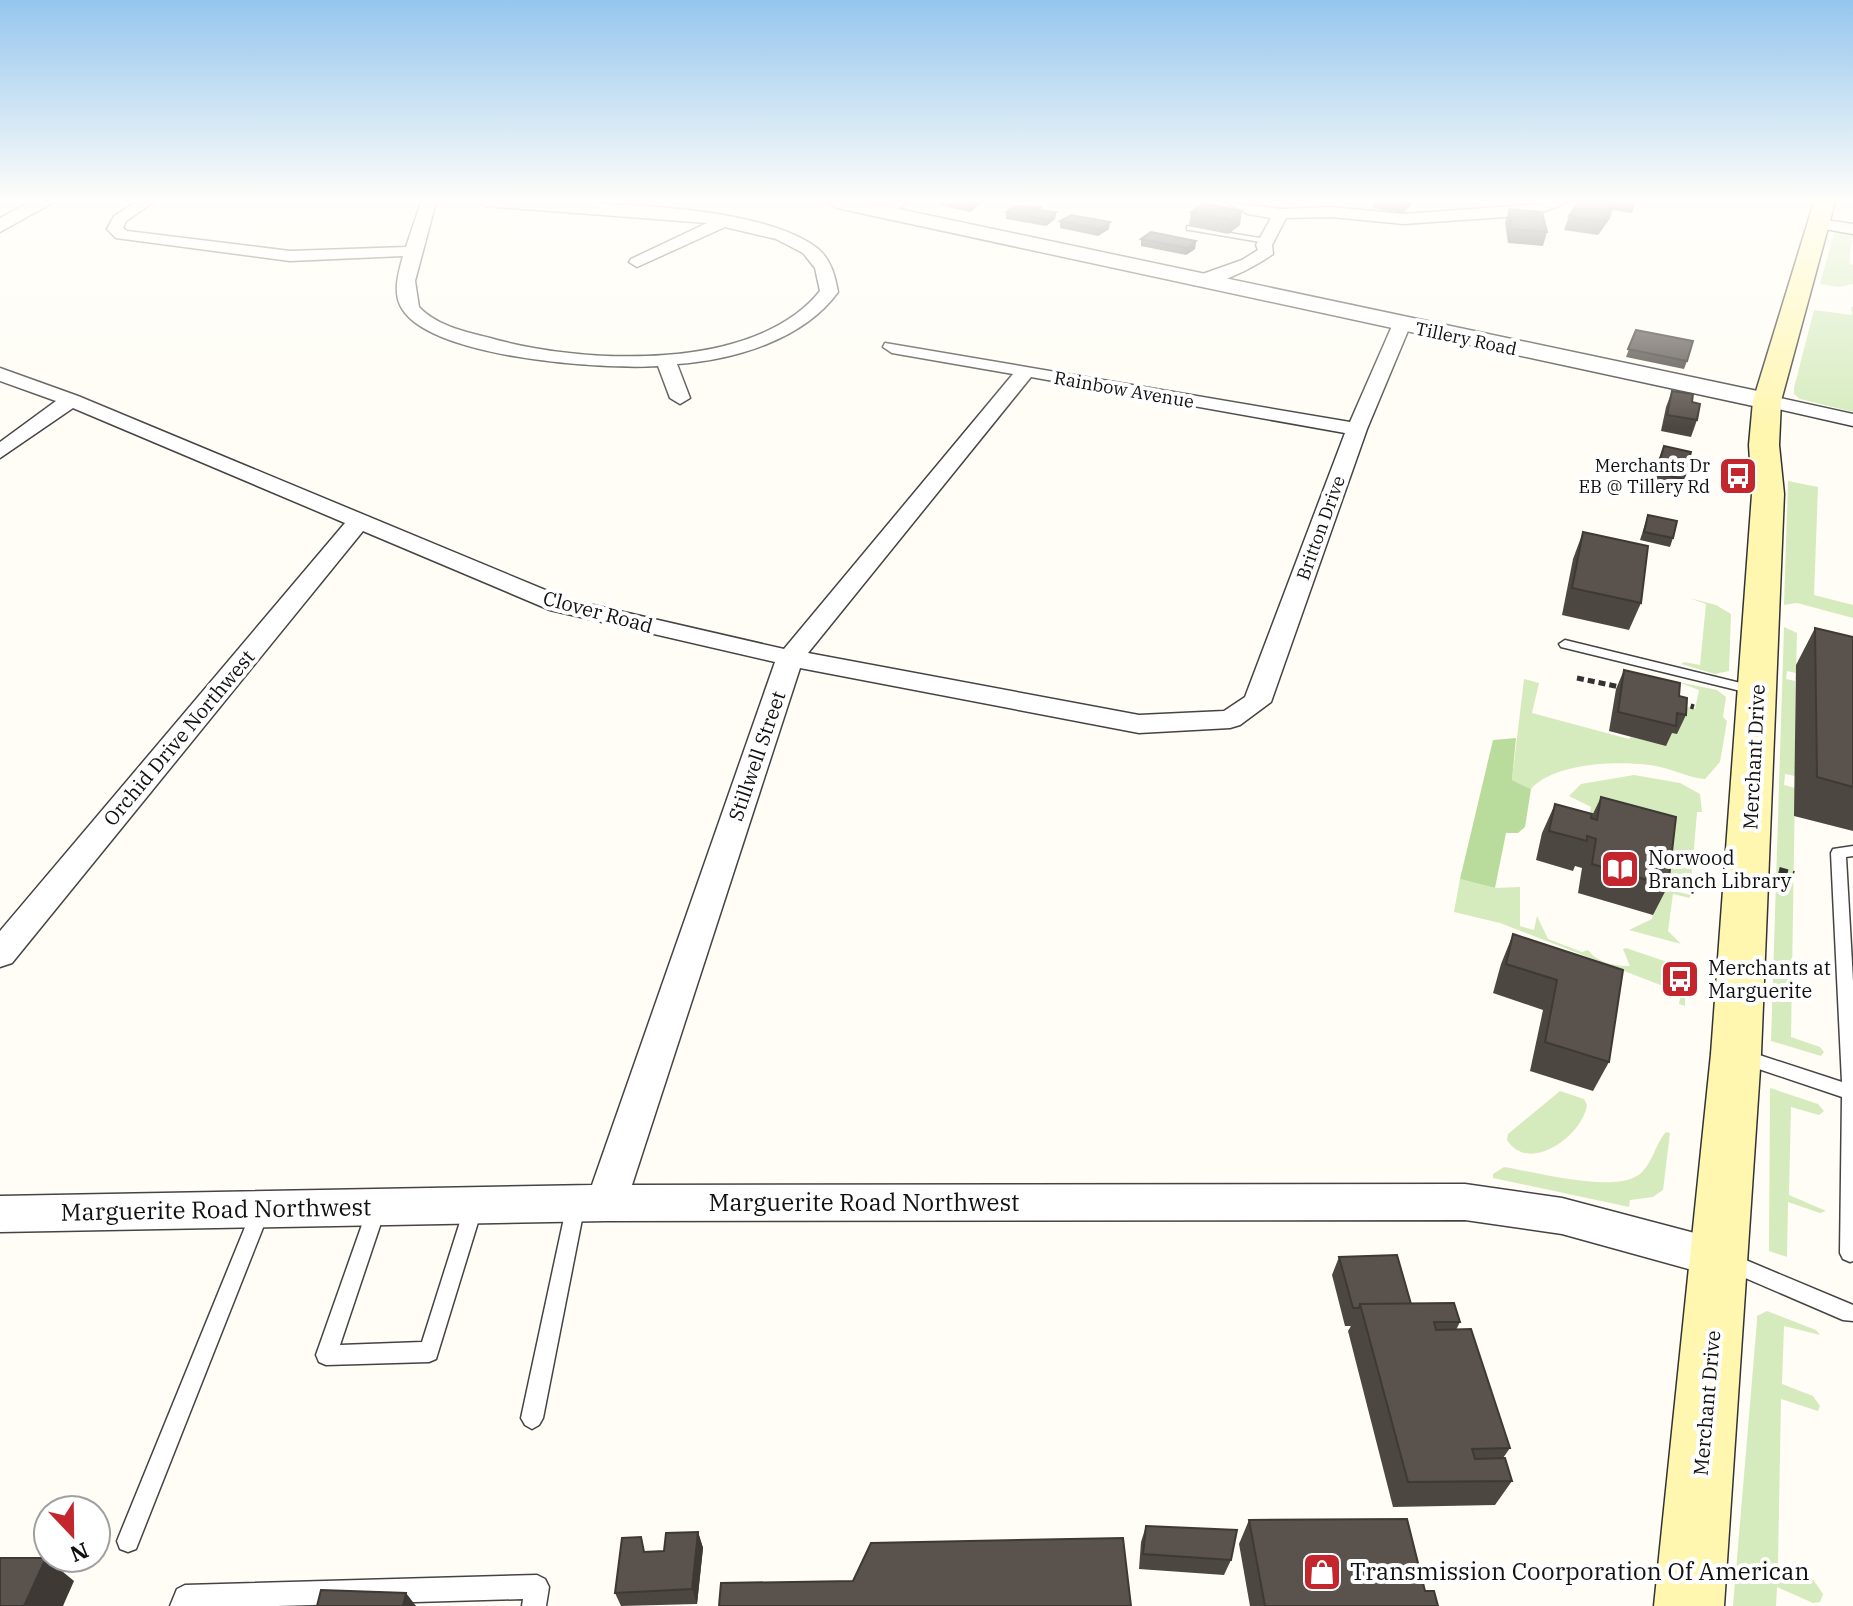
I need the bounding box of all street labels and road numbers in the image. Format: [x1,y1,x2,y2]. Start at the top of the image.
street label: Tillery Road [1413,317,1519,360]
street label: Rainbow Avenue [1052,366,1196,413]
street label: Britton Drive [1291,472,1350,583]
street label: Clover Road [540,584,656,639]
street label: Orchid Drive Northwest [97,644,260,831]
street label: Merchant Drive [1736,684,1771,830]
street label: Stillwell Street [722,687,791,825]
street label: Marguerite Road Northwest [709,1186,1019,1218]
street label: Marguerite Road Northwest [60,1190,372,1228]
street label: Merchant Drive [1687,1329,1726,1477]

